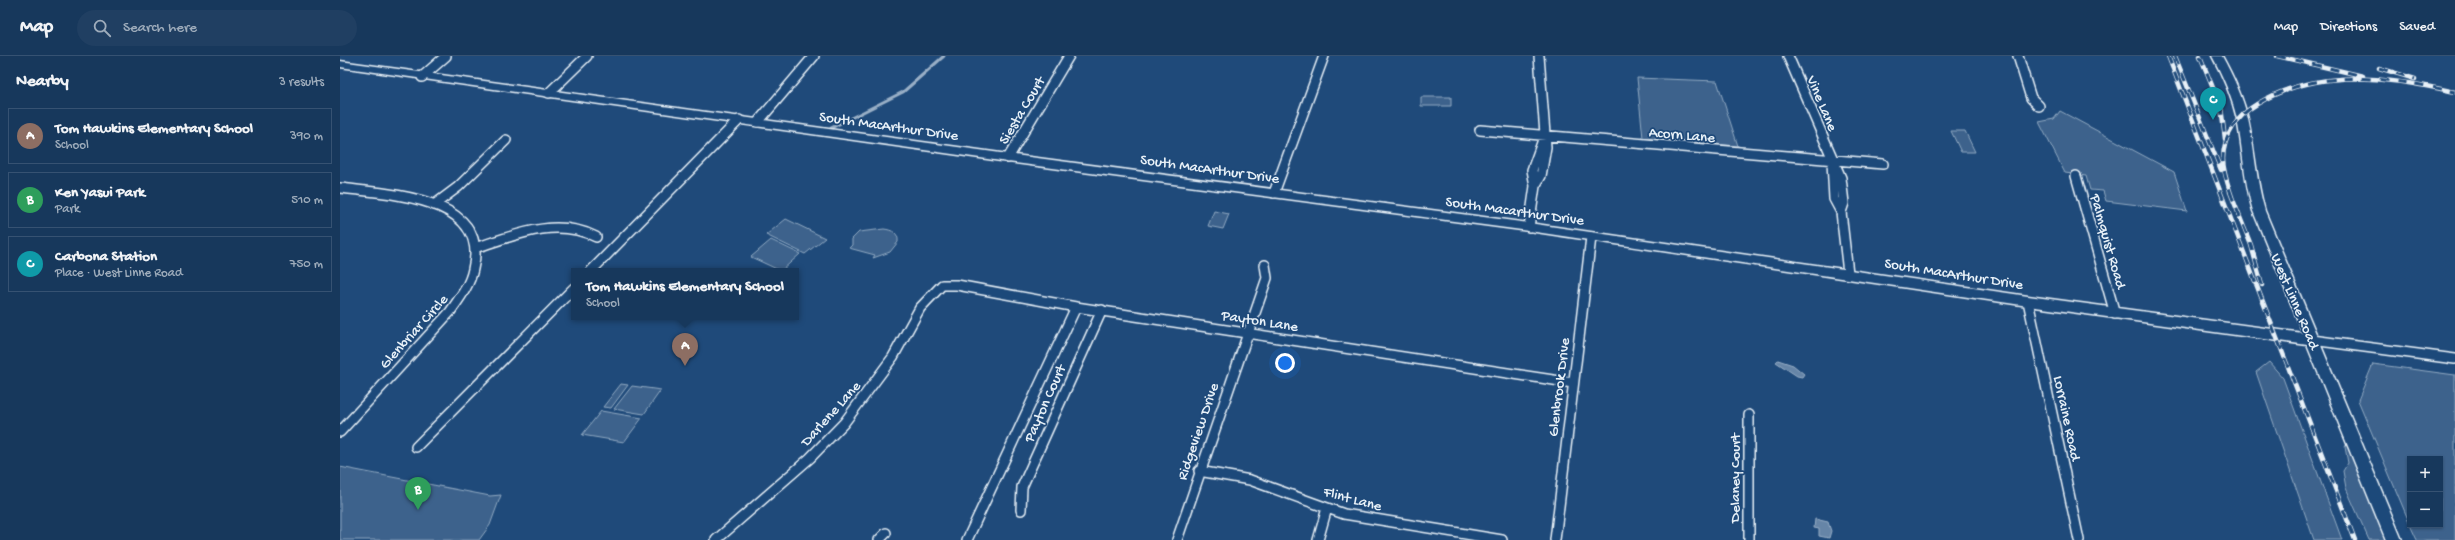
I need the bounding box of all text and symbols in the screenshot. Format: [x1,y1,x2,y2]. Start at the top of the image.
search box [77,10,357,46]
text: Map [20,16,53,39]
icon: search [91,17,113,39]
text: Search here [123,19,197,37]
text: Map [2274,19,2298,36]
text: Directions [2320,19,2377,36]
text: Saved [2399,19,2435,36]
text: Nearby [16,72,69,92]
street label: Siesta Court [995,72,1051,148]
street label: Vine Lane [1801,72,1841,135]
text: 3 results [279,75,324,90]
pin: C [2200,87,2226,120]
street label: South MacArthur Drive [818,108,960,146]
text: Tom Hawkins Elementary School [55,120,253,138]
street label: Acorn Lane [1648,124,1716,148]
text: A [26,129,34,144]
text: 390 m [290,129,323,144]
text: School [55,138,89,153]
street label: South MacArthur Drive [1139,151,1281,189]
text: Ken Yasui Park [55,184,145,202]
street label: Palmquist Road [2085,191,2130,292]
text: B [27,193,33,208]
text: 510 m [291,193,323,208]
street label: South Macarthur Drive [1444,193,1585,231]
text: Park [55,202,80,217]
text: Carbona Station [55,248,157,266]
street label: West Linne Road [2266,251,2323,354]
street label: South MacArthur Drive [1883,255,2025,295]
text: C [26,257,34,272]
text: 750 m [290,257,323,272]
text: Place · West Linne Road [55,266,183,281]
popup [571,268,799,320]
text: Tom Hawkins Elementary School [586,278,784,296]
street label: Glenbriar Circle [376,291,453,373]
text: School [586,296,620,311]
street label: Payton Lane [1219,307,1300,337]
pin: A [672,333,698,366]
street label: Glenbrook Drive [1545,337,1575,438]
your location [1275,353,1295,373]
street label: Payton Court [1020,361,1072,446]
street label: Lorraine Road [2048,374,2084,464]
street label: Darlene Lane [797,378,866,451]
street label: Ridgeview Drive [1174,380,1224,483]
street label: Delaney Court [1727,431,1745,524]
map controls [2407,456,2443,528]
button: + [2407,456,2443,492]
pin: B [405,477,431,510]
street label: Flint Lane [1320,483,1384,516]
button: − [2407,492,2443,528]

